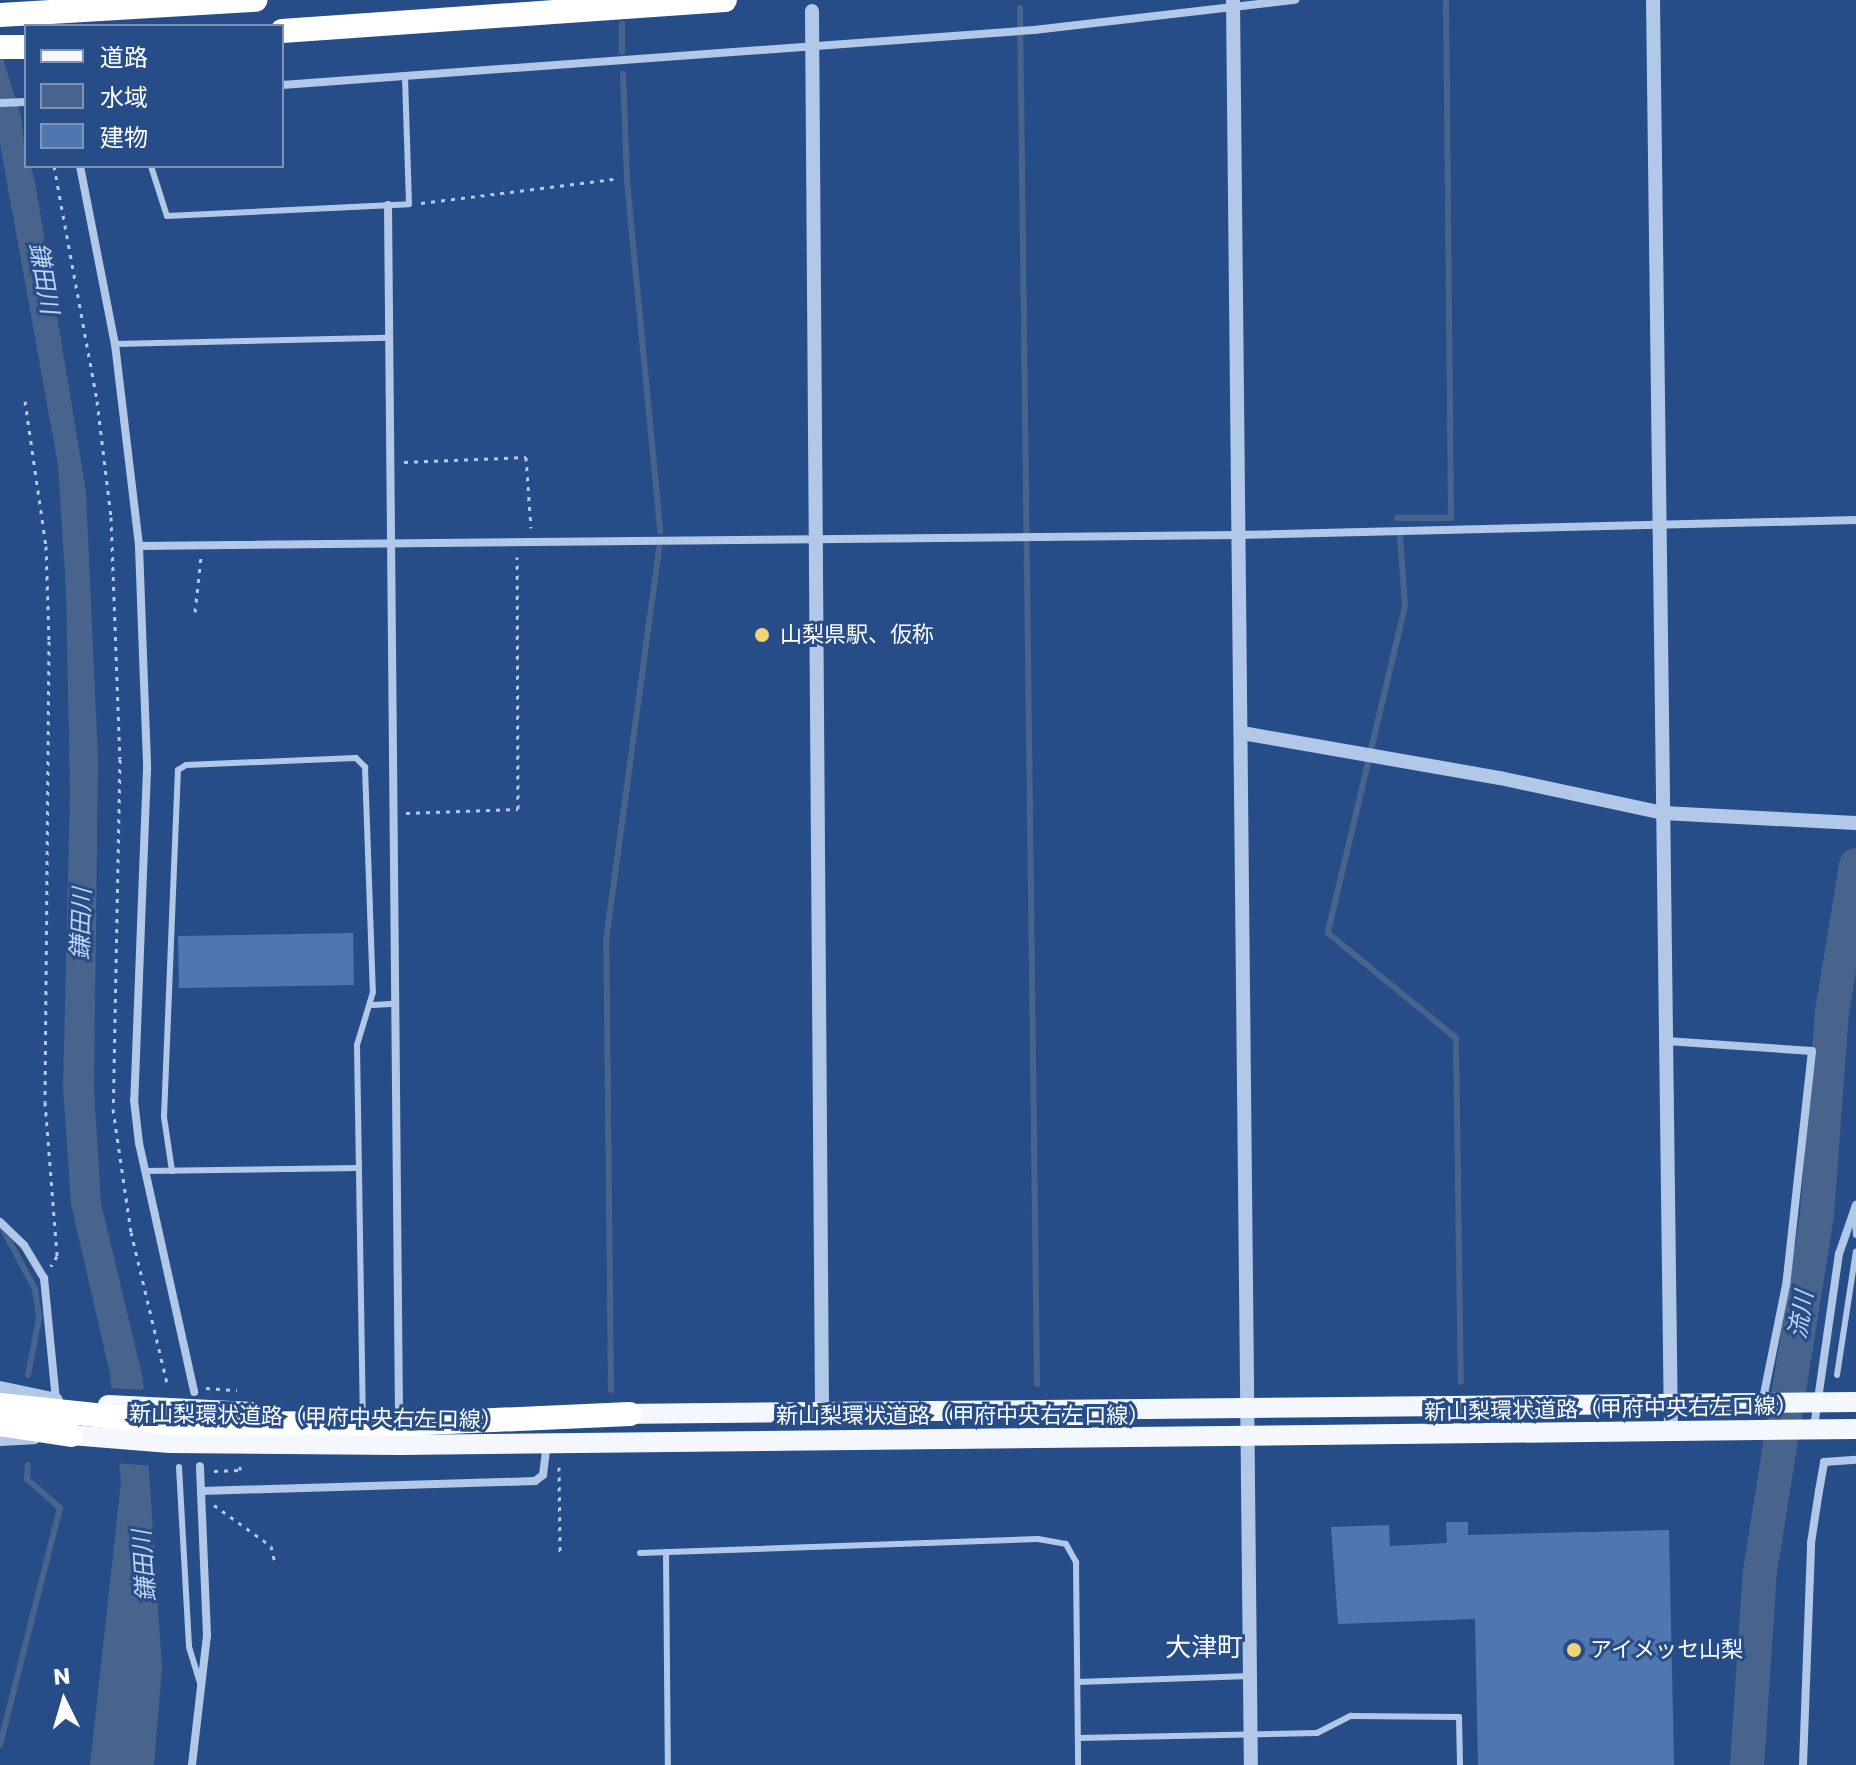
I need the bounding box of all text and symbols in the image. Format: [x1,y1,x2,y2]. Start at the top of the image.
legend [24,24,284,168]
text: 道路 [100,41,148,74]
text: 水域 [100,81,148,114]
text: 建物 [100,121,148,154]
water label: 鎌田川 [24,240,64,316]
place label: 山梨県駅、仮称 [780,622,934,648]
marker: 山梨県駅、仮称 [751,624,773,646]
water label: 鎌田川 [65,888,97,960]
water label: 流川 [1783,1289,1819,1341]
street label: 新山梨環状道路（甲府中央右左口線） [1424,1393,1798,1425]
street label: 新山梨環状道路（甲府中央右左口線） [129,1401,503,1433]
street label: 新山梨環状道路（甲府中央右左口線） [776,1403,1150,1429]
water label: 鎌田川 [127,1529,161,1603]
district label: 大津町 [1165,1632,1243,1664]
place label: アイメッセ山梨 [1590,1637,1744,1663]
marker: アイメッセ山梨 [1565,1641,1583,1659]
text: N [52,1660,71,1693]
north arrow [24,1661,104,1741]

